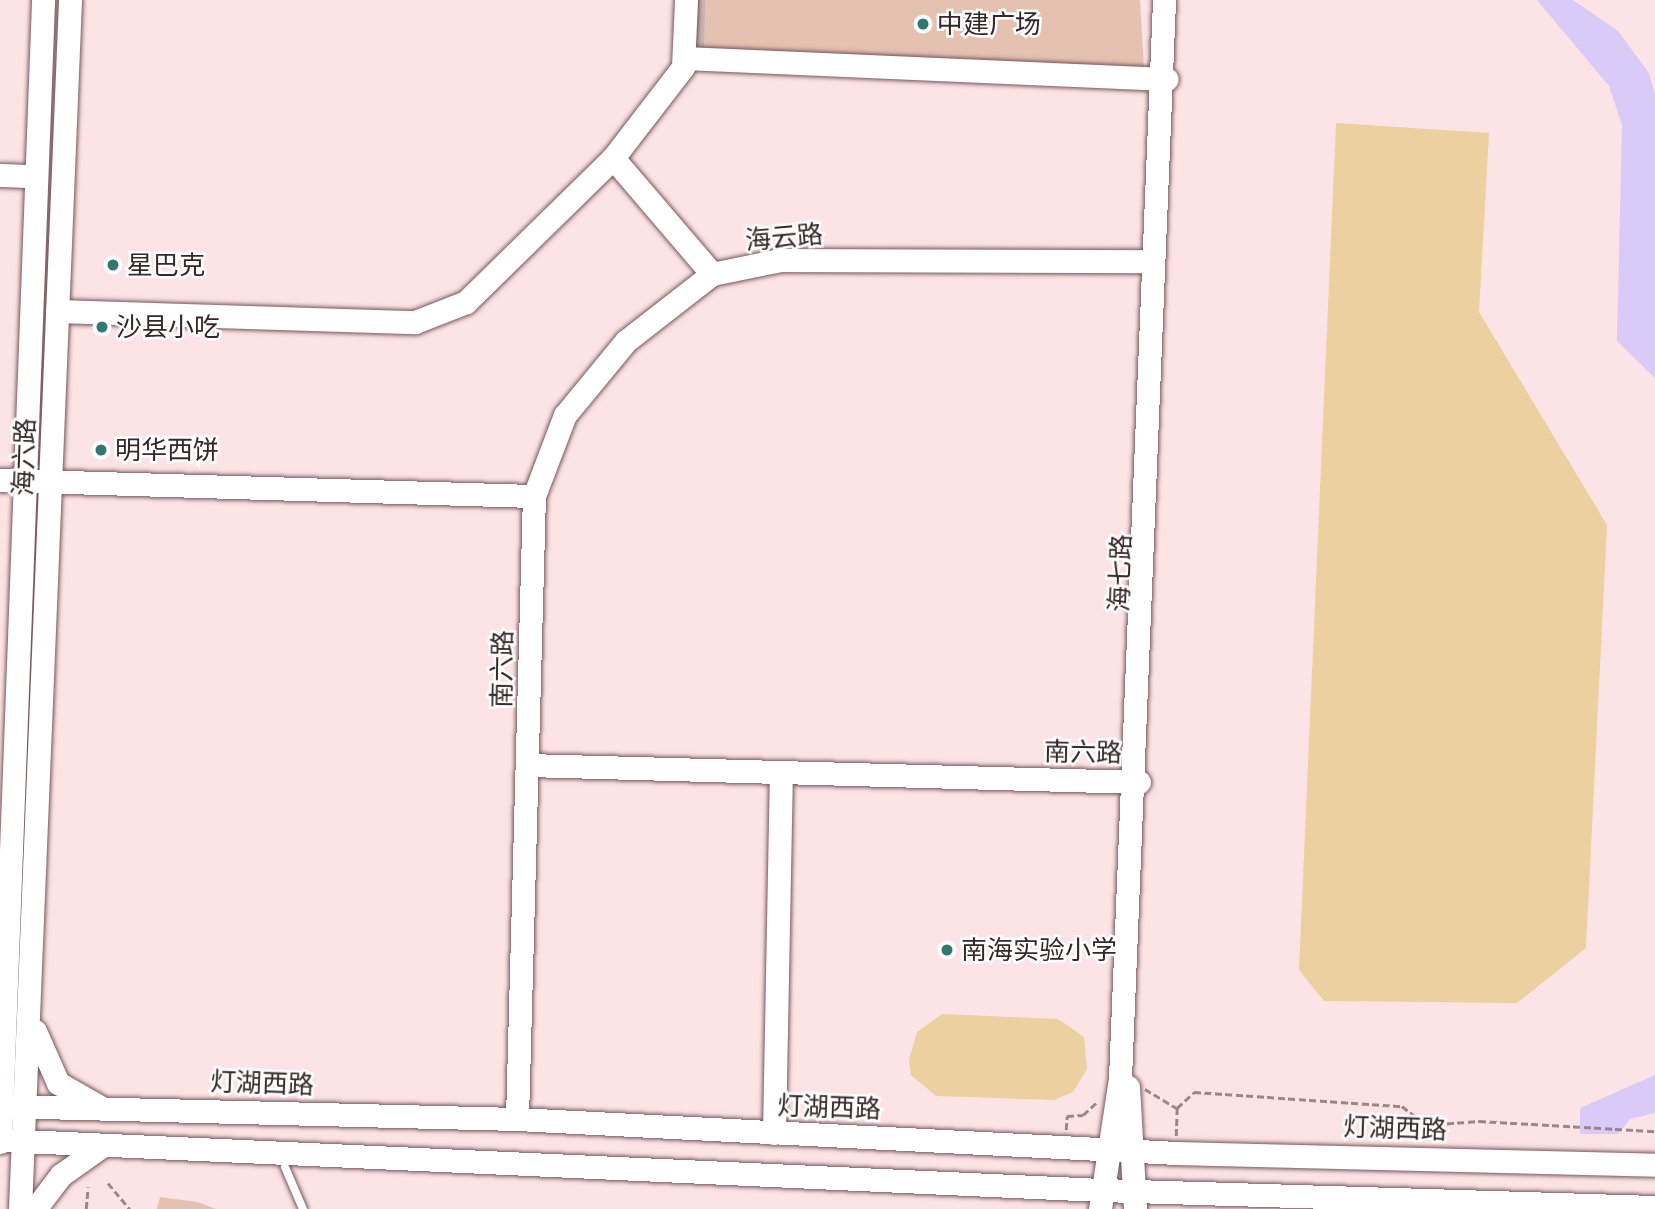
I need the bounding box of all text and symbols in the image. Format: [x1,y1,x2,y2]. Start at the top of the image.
place label: 中建广场 [937,8,1041,40]
marker: 中建广场 [915,16,931,32]
street label: 海云路 [744,218,824,256]
place label: 星巴克 [127,249,205,281]
marker: 星巴克 [105,257,121,273]
place label: 沙县小吃 [116,311,220,343]
marker: 沙县小吃 [94,319,110,335]
street label: 海六路 [7,417,41,497]
place label: 明华西饼 [115,434,219,466]
marker: 明华西饼 [93,442,109,458]
street label: 海七路 [1103,533,1137,613]
street label: 南六路 [486,630,518,708]
street label: 南六路 [1044,736,1122,768]
place label: 南海实验小学 [961,934,1117,966]
marker: 南海实验小学 [939,942,955,958]
street label: 灯湖西路 [209,1066,315,1100]
street label: 灯湖西路 [776,1090,882,1124]
street label: 灯湖西路 [1342,1111,1448,1145]

